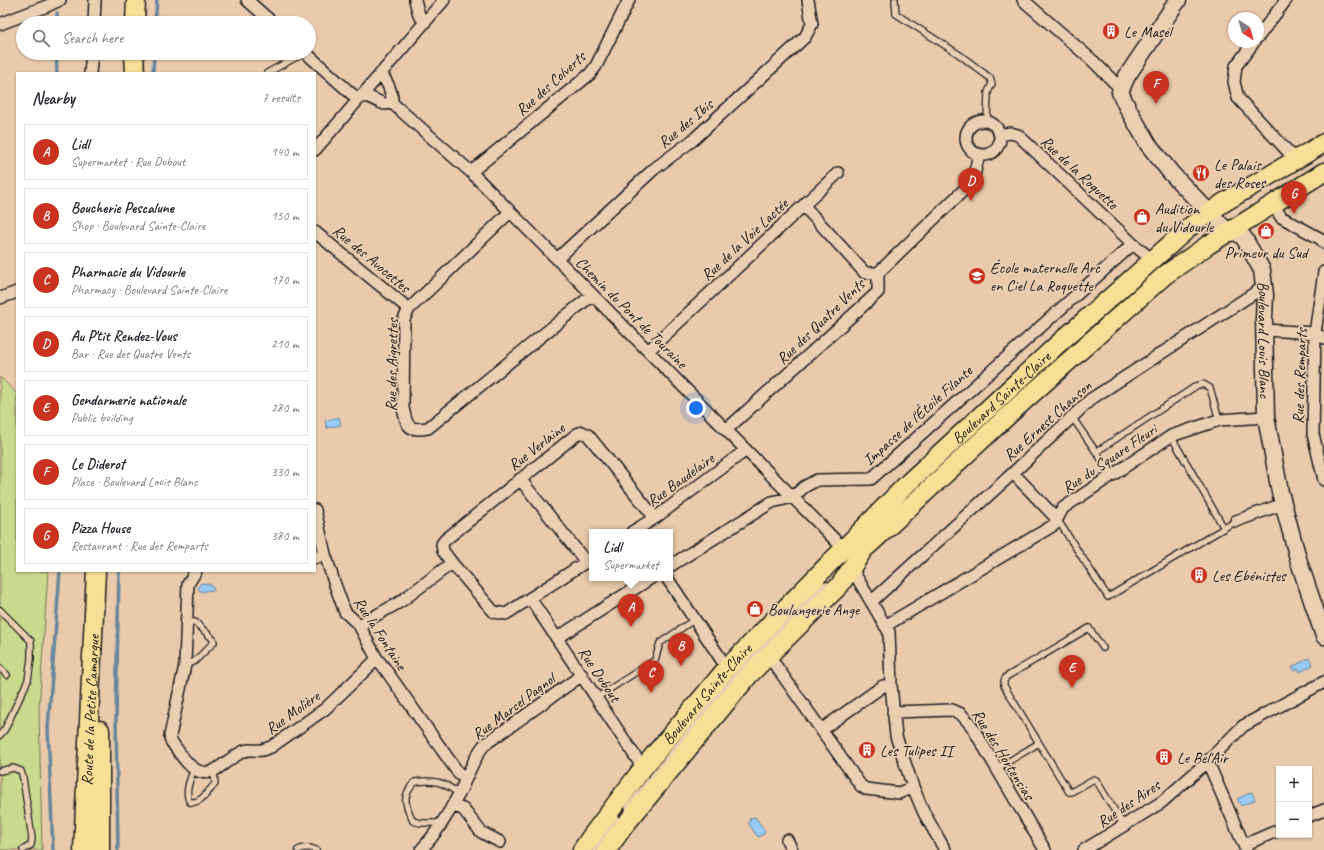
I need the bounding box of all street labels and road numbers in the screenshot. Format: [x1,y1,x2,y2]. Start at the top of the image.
street label: Rue des Colverts [512,46,591,120]
street label: Rue des Ibis [654,94,718,153]
street label: Rue de la Roquette [1036,132,1124,215]
street label: Rue de la Voie Lactée [697,193,794,285]
street label: Rue des Avocettes [329,221,415,298]
street label: Chemin du Pont de Touraine [571,253,693,374]
street label: Rue des Quatre Vents [772,274,870,369]
street label: Boulevard Louis Blanc [1252,280,1275,400]
street label: Rue des Aigrettes [381,317,403,412]
street label: Rue des Remparts [1288,326,1312,424]
street label: Boulevard Sainte-Claire [948,346,1056,449]
street label: Impasse de l'Étoile Filante [859,360,978,470]
street label: Rue Ernest Chanson [999,375,1096,466]
street label: Rue Verlaine [504,417,570,475]
street label: Rue du Square Fleuri [1058,419,1163,498]
street label: Rue Baudelaire [643,448,720,511]
street label: Rue la Fontaine [349,593,412,675]
street label: Route de la Petite Camargue [77,633,104,786]
street label: Boulevard Sainte-Claire [658,639,756,749]
street label: Rue Dubout [574,643,626,707]
street label: Rue Marcel Pagnol [468,667,562,744]
street label: Rue Molière [262,685,325,739]
street label: Rue des Hortensias [967,706,1040,805]
street label: Rue des Aires [1093,775,1165,832]

